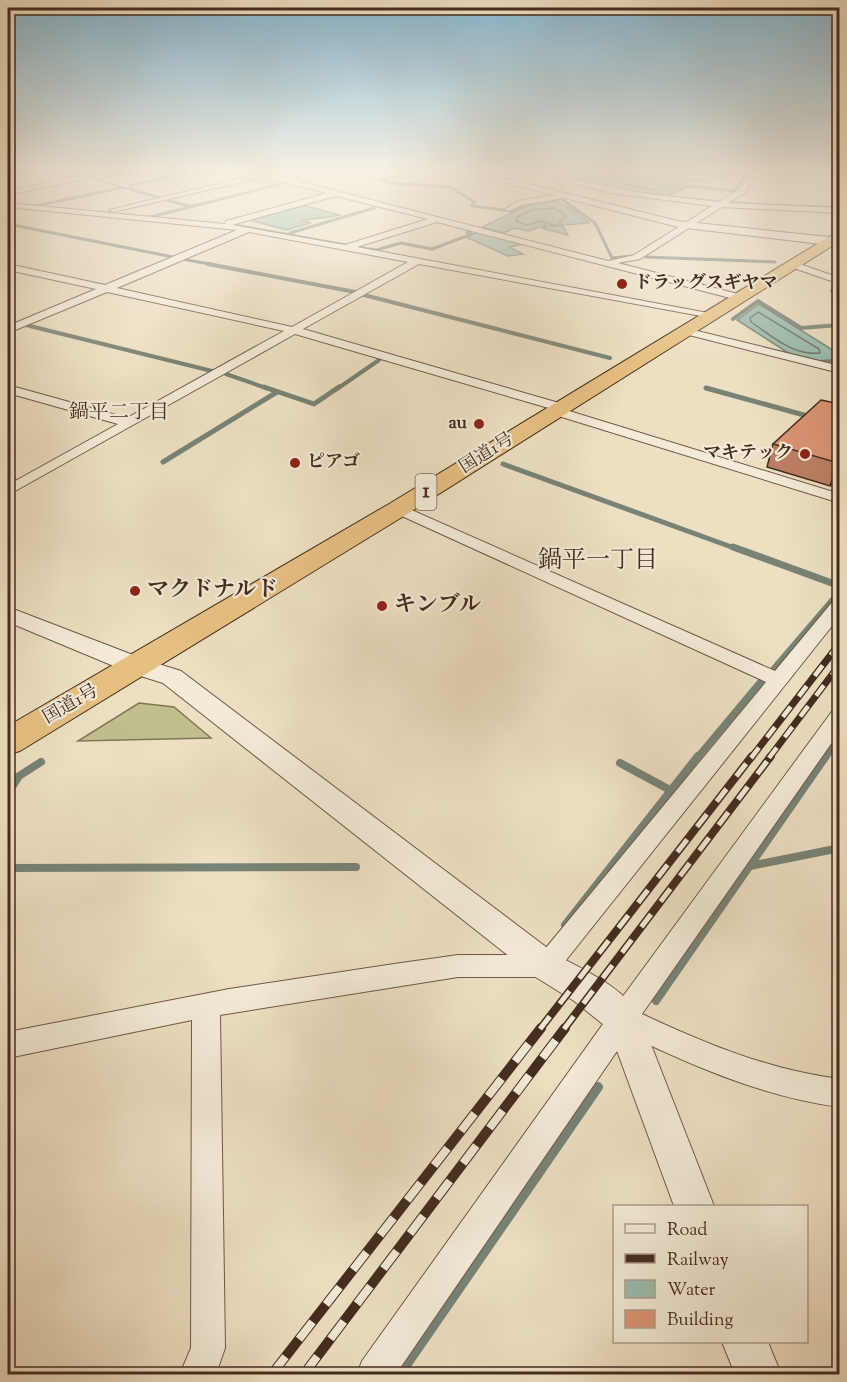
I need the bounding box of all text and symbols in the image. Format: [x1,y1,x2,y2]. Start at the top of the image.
place label: ドラッグスギヤマ [634,271,777,297]
marker: ドラッグスギヤマ [615,277,629,291]
district label: 鍋平二丁目 [69,399,169,428]
place label: au [449,411,468,437]
marker: au [472,417,486,431]
street label: 国道1号 [455,427,519,481]
place label: マキテック [703,441,793,467]
marker: マキテック [798,447,812,461]
place label: ピアゴ [307,450,360,476]
marker: ピアゴ [288,456,302,470]
road number: 1 [416,474,436,510]
district label: 鍋平一丁目 [538,544,658,578]
place label: マクドナルド [147,575,278,607]
marker: マクドナルド [128,584,142,598]
place label: キンブル [394,590,481,622]
marker: キンブル [375,599,389,613]
street label: 国道1号 [38,679,104,731]
legend [613,1205,808,1343]
text: Road [667,1218,707,1244]
text: Railway [667,1248,729,1274]
text: Water [667,1278,716,1304]
text: Building [667,1308,733,1334]

